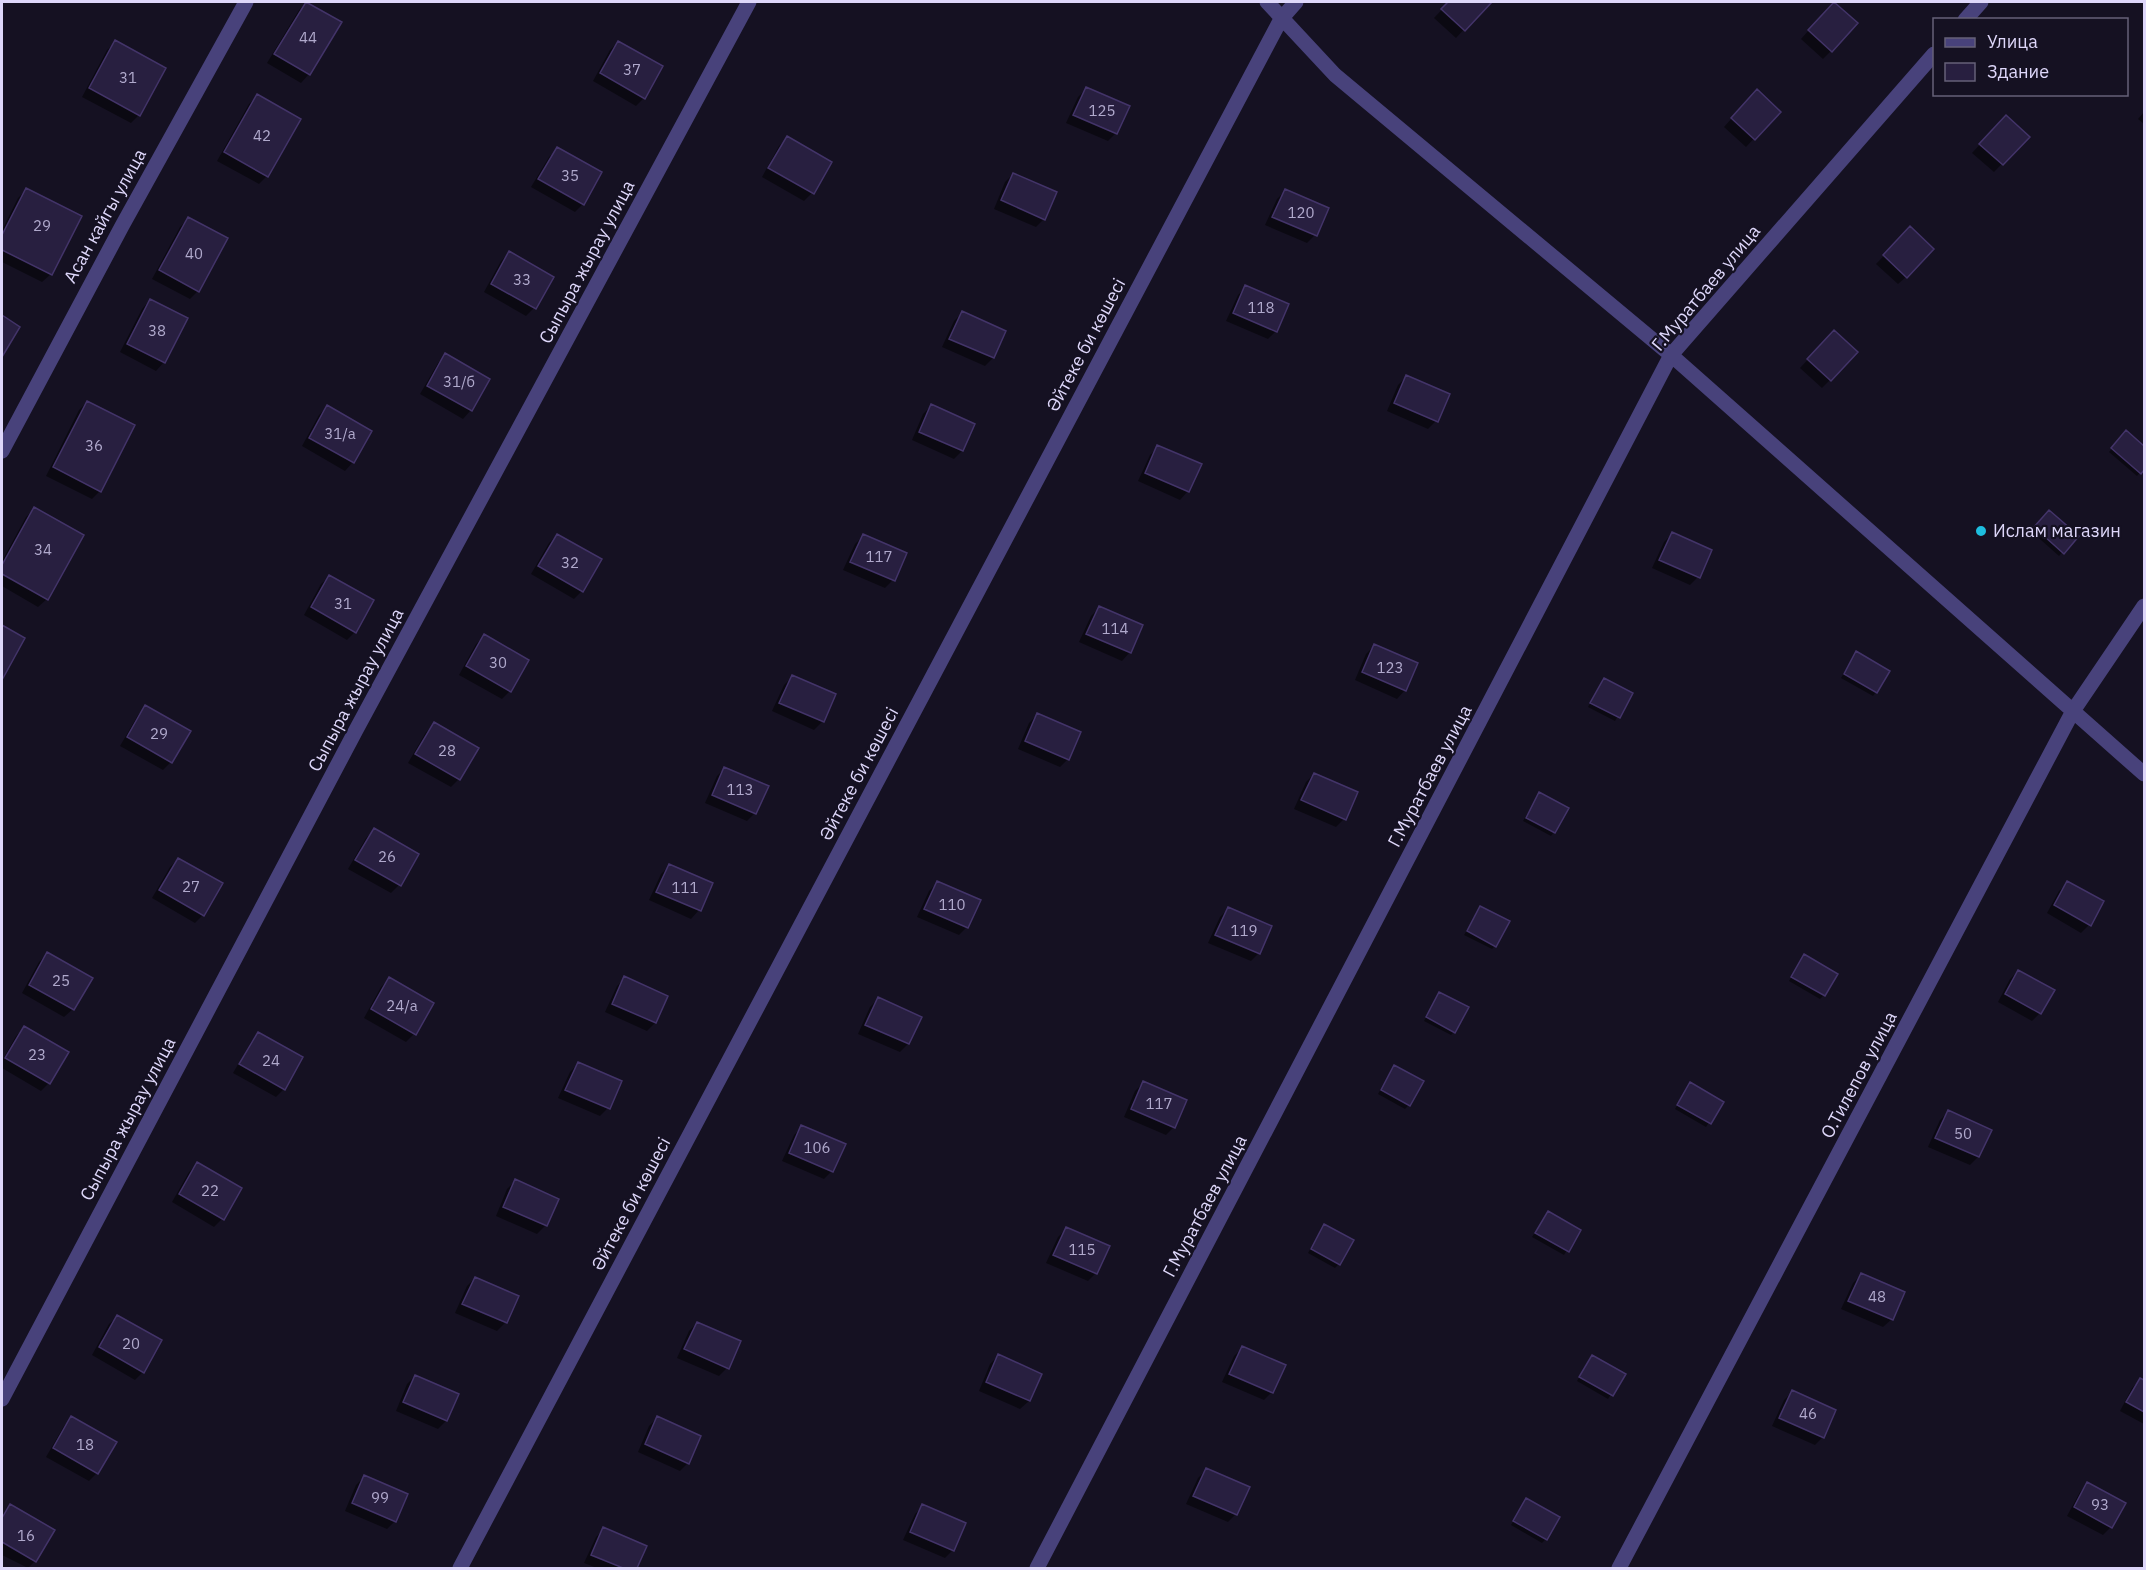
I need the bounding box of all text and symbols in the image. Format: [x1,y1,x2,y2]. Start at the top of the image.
legend [1933,18,2128,96]
house number: 44 [299,28,317,47]
text: Улица [1987,30,2038,53]
house number: 37 [623,60,641,79]
text: Здание [1987,60,2049,83]
house number: 31 [119,68,137,87]
house number: 125 [1088,101,1116,120]
house number: 42 [253,126,271,145]
street label: Асан кайгы улица [58,144,151,287]
house number: 35 [561,166,579,185]
street label: Сыпыра жырау улица [534,176,640,347]
house number: 120 [1287,203,1315,222]
house number: 29 [33,216,51,235]
street label: Г.Муратбаев улица [1646,220,1765,355]
house number: 40 [185,244,203,263]
house number: 33 [513,270,531,289]
street label: Әйтеке би көшесі [1041,274,1130,415]
house number: 118 [1247,298,1275,317]
house number: 38 [148,321,166,340]
house number: 31/б [443,372,475,391]
house number: 31/а [324,424,356,443]
house number: 36 [85,436,103,455]
place label: Ислам магазин [1993,519,2121,542]
marker: Ислам магазин [1974,524,1988,538]
house number: 34 [34,540,52,559]
house number: 117 [865,547,893,566]
house number: 32 [561,553,579,572]
house number: 31 [334,594,352,613]
street label: Сыпыра жырау улица [303,604,409,775]
house number: 114 [1101,619,1129,638]
house number: 30 [489,653,507,672]
house number: 123 [1376,658,1404,677]
street label: Г.Муратбаев улица [1382,700,1477,851]
street label: Әйтеке би көшесі [814,703,903,844]
house number: 29 [150,724,168,743]
house number: 28 [438,741,456,760]
house number: 113 [726,780,754,799]
house number: 26 [378,847,396,866]
house number: 27 [182,877,200,896]
house number: 111 [671,878,699,897]
house number: 110 [938,895,966,914]
house number: 119 [1230,921,1258,940]
house number: 25 [52,971,70,990]
house number: 24/а [386,996,418,1015]
street label: О.Тилепов улица [1815,1007,1902,1142]
street label: Сыпыра жырау улица [75,1033,181,1204]
house number: 23 [28,1045,46,1064]
house number: 24 [262,1051,280,1070]
house number: 117 [1145,1094,1173,1113]
house number: 50 [1954,1124,1972,1143]
street label: Г.Муратбаев улица [1157,1130,1252,1281]
street label: Әйтеке би көшесі [586,1133,675,1274]
house number: 106 [803,1138,831,1157]
house number: 22 [201,1181,219,1200]
house number: 115 [1068,1240,1096,1259]
house number: 48 [1868,1287,1886,1306]
house number: 20 [122,1334,140,1353]
house number: 46 [1799,1404,1817,1423]
house number: 18 [76,1435,94,1454]
house number: 99 [371,1488,389,1507]
house number: 93 [2091,1495,2109,1514]
house number: 16 [17,1526,35,1545]

